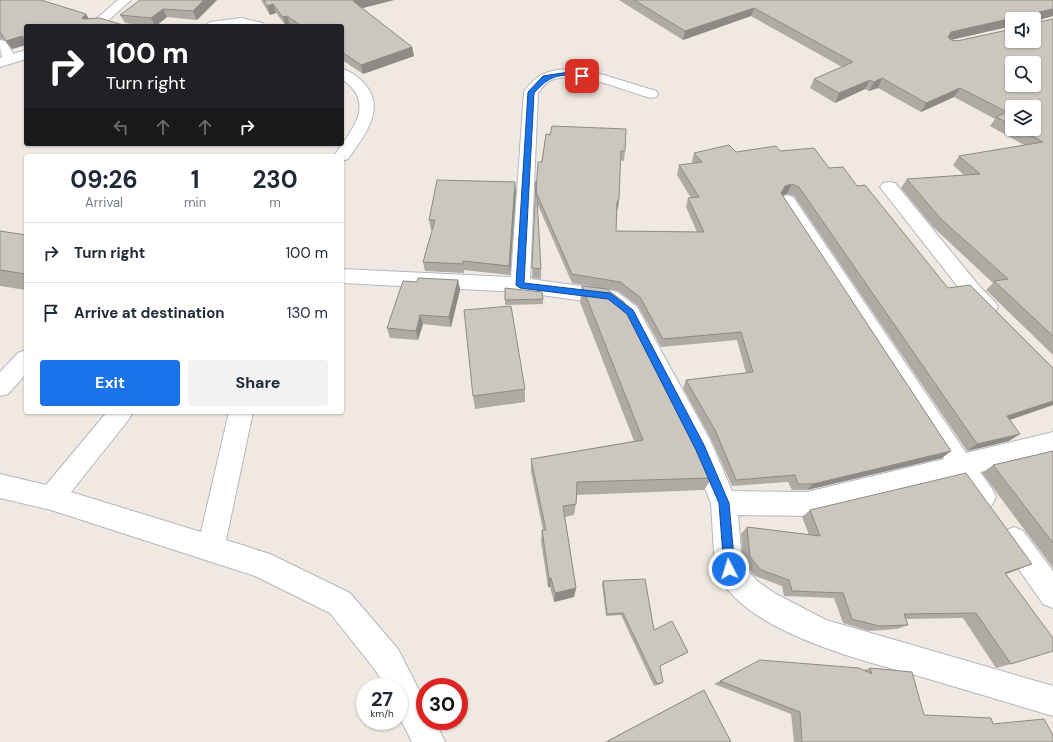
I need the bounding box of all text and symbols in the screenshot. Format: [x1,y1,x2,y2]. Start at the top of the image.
map controls [1005,12,1041,136]
button: sound [1005,12,1041,48]
text: 100 m [106,35,189,72]
icon: right [40,40,92,92]
button: search [1005,56,1041,92]
pin [565,59,599,93]
icon: arrive [571,65,593,87]
text: Turn right [106,71,186,95]
button: layers [1005,100,1041,136]
icon: left [110,116,132,138]
icon: ahead [152,116,174,138]
icon: ahead [194,116,216,138]
icon: right [236,116,258,138]
text: 09:26 [70,164,138,195]
text: 1 [191,164,199,195]
text: 230 [252,164,298,195]
text: Arrival [85,194,123,211]
text: min [184,194,206,211]
text: m [269,194,281,211]
icon: right [40,242,62,264]
text: Turn right [74,243,145,263]
text: 100 m [285,243,328,263]
icon: arrive [40,302,62,324]
text: Arrive at destination [74,303,225,323]
text: 130 m [287,303,328,323]
button: Exit [40,360,180,406]
button: Share [188,360,328,406]
position arrow [708,548,750,590]
speed limit sign: 30 [416,678,468,730]
text: 27 [371,686,393,712]
text: km/h [370,707,394,720]

